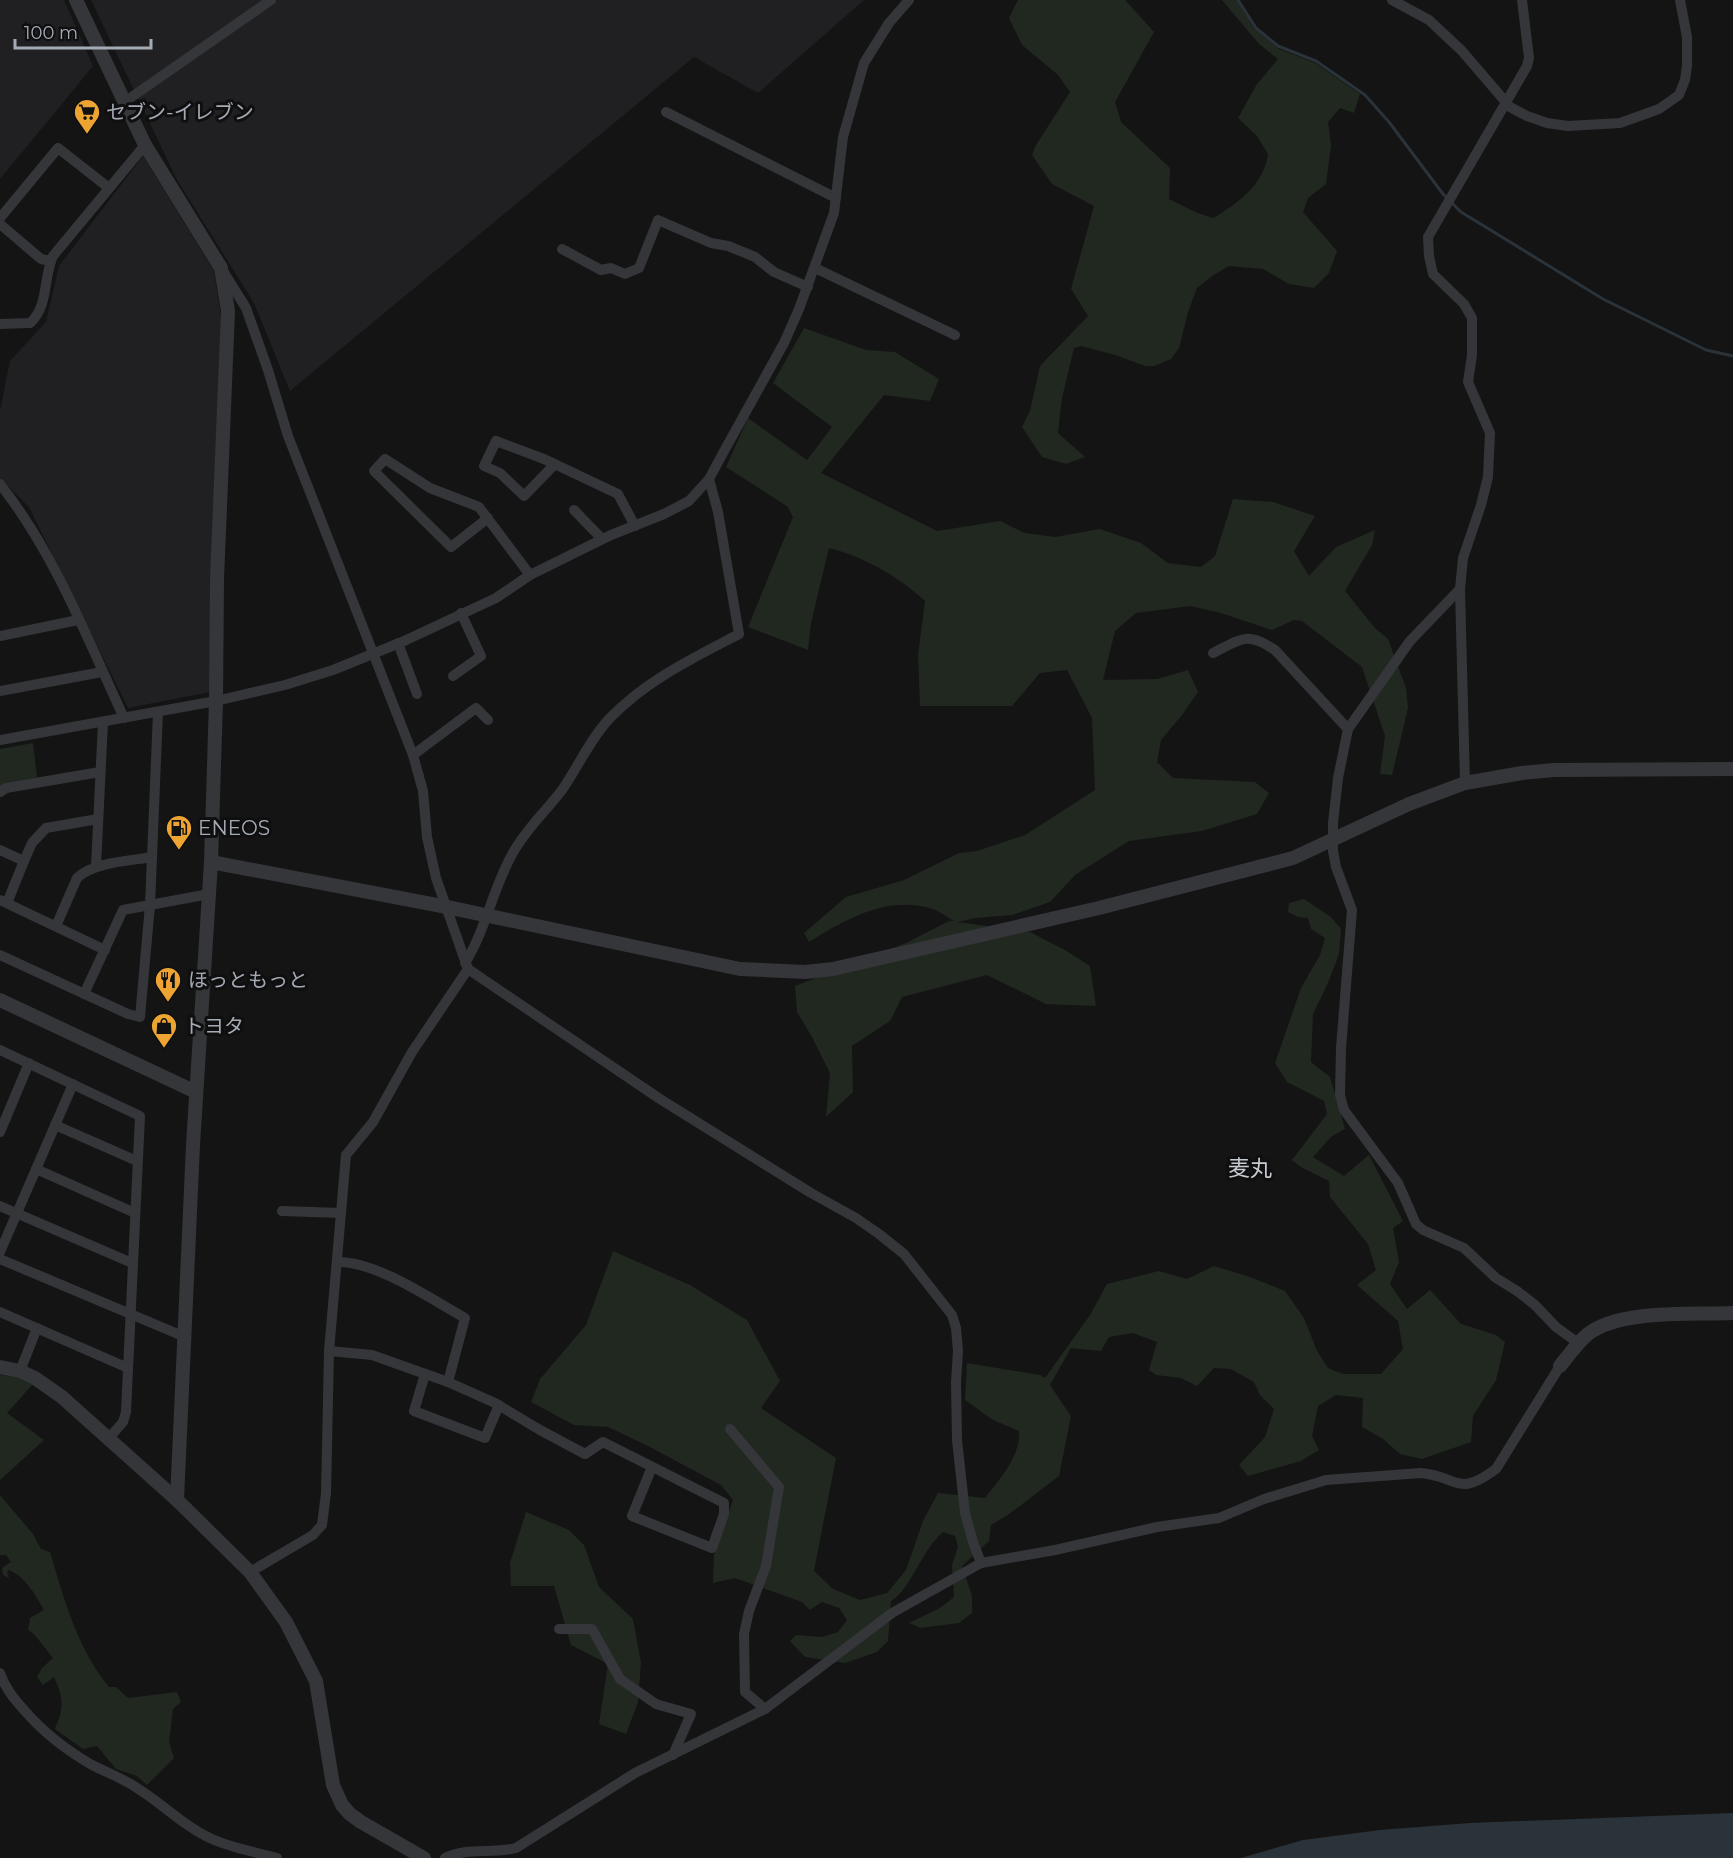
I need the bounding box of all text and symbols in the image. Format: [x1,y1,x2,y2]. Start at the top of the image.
scale bar [15,12,152,50]
text: 100 m [24,22,78,44]
supermarket icon: セブン-イレブン [72,97,102,135]
place label: セブン-イレブン [106,100,254,124]
fuel station icon: ENEOS [164,813,194,851]
place label: ENEOS [198,816,270,840]
restaurant icon: ほっともっと [153,965,183,1003]
place label: ほっともっと [188,968,308,992]
shop icon: トヨタ [149,1011,179,1049]
place label: トヨタ [184,1014,244,1038]
district label: 麦丸 [1228,1155,1272,1182]

